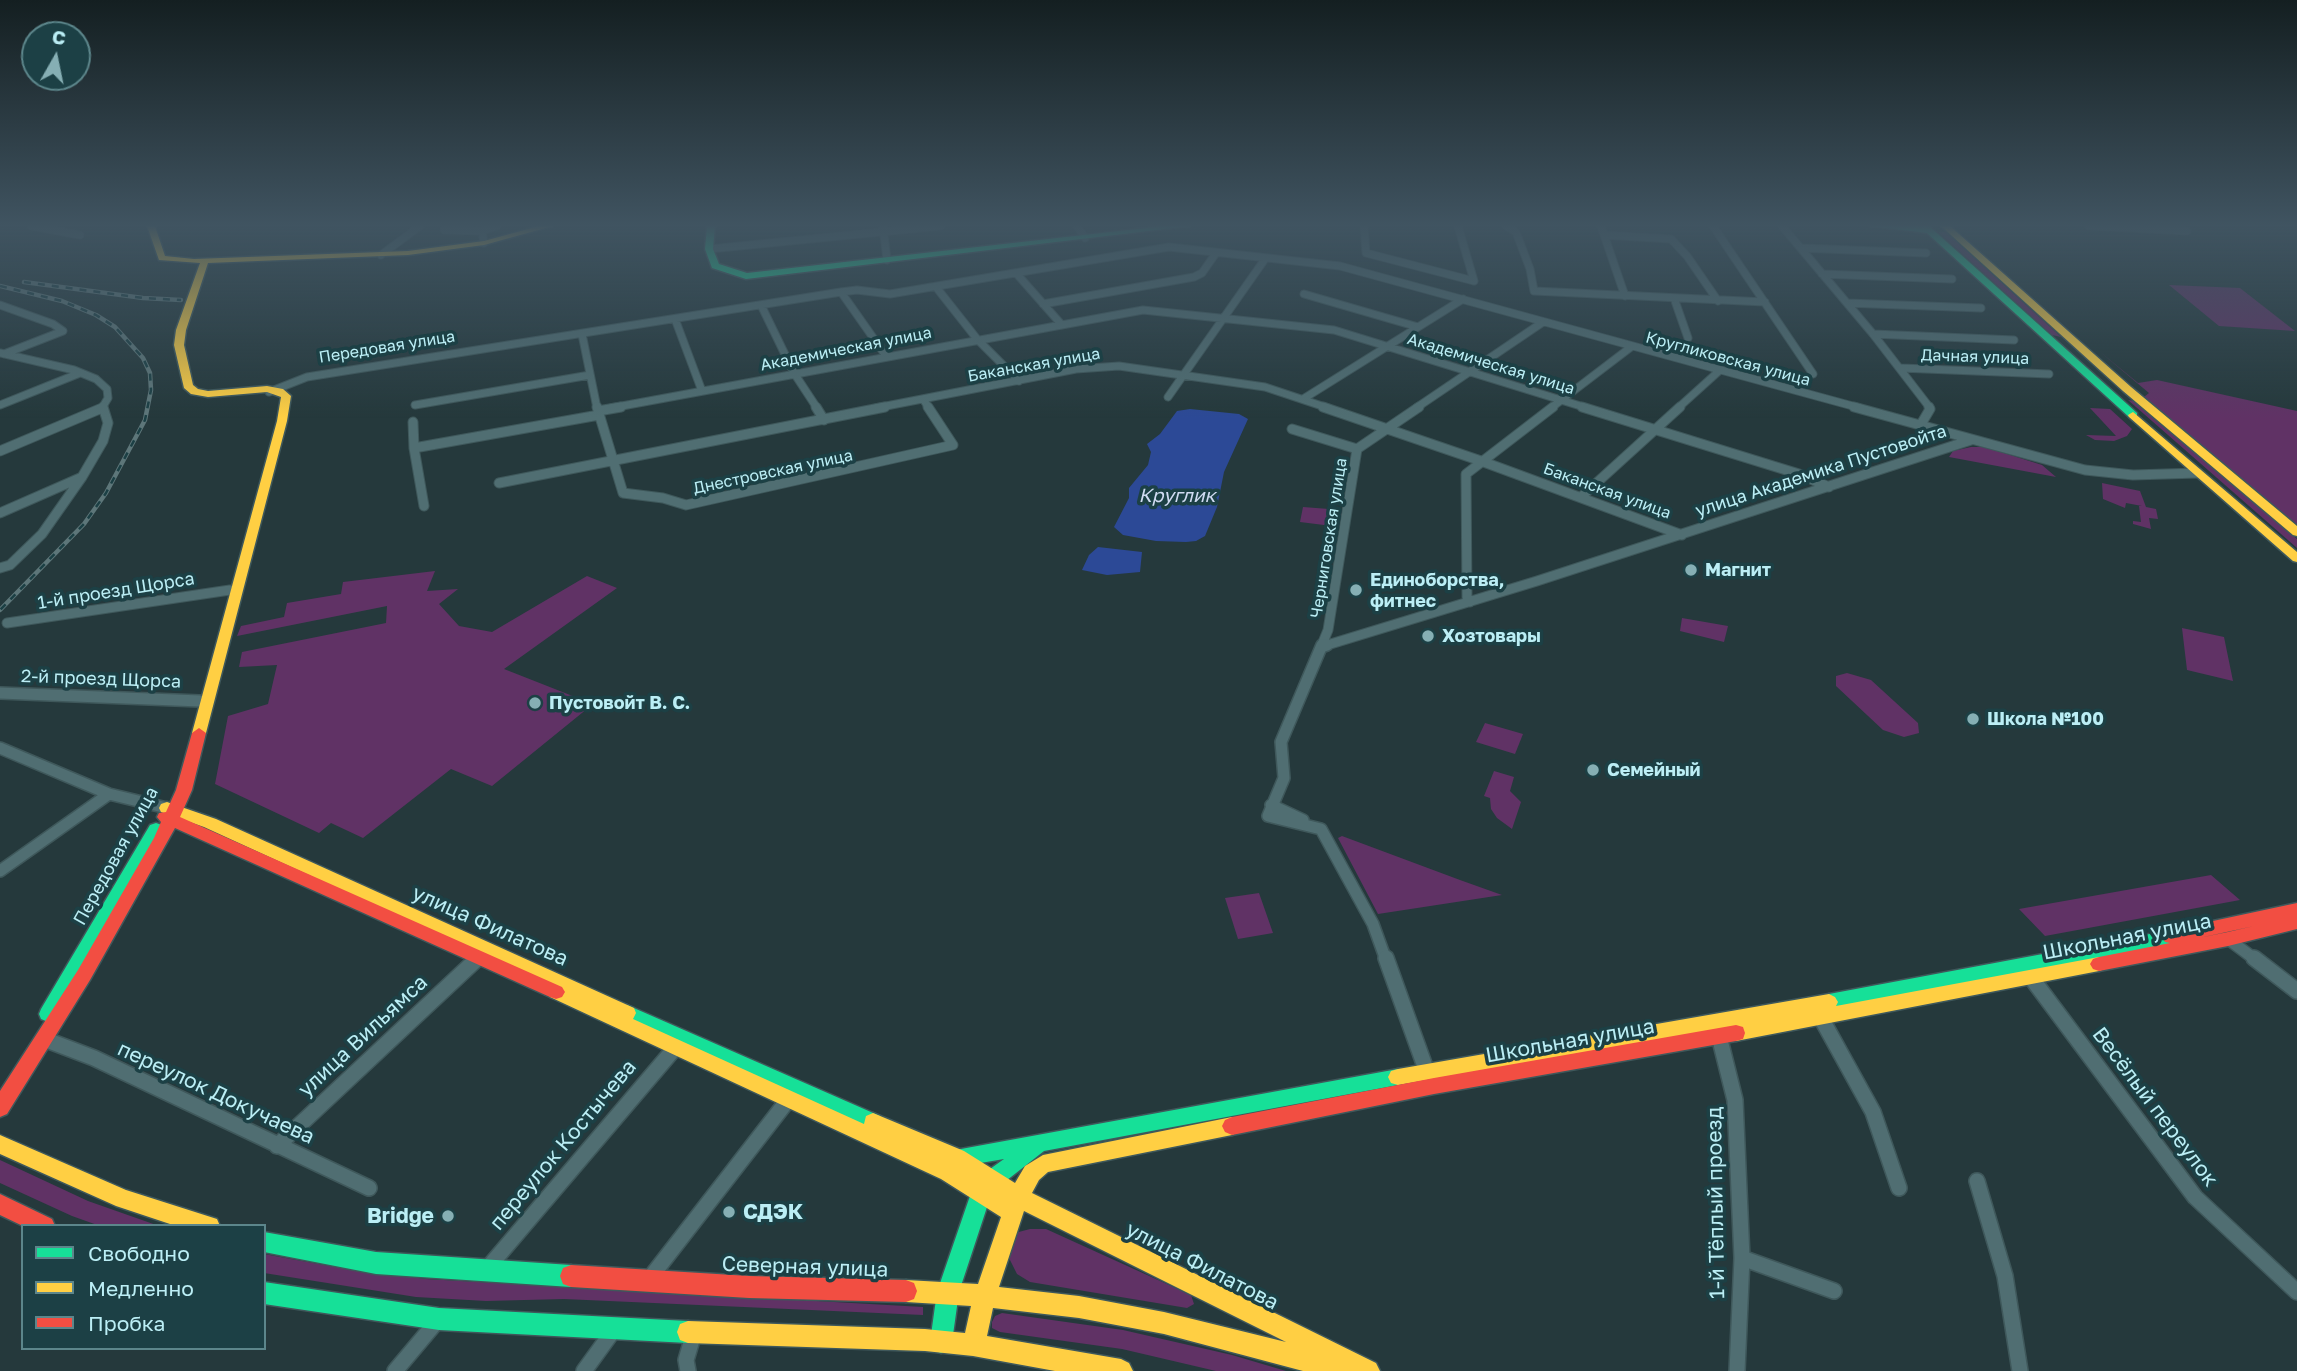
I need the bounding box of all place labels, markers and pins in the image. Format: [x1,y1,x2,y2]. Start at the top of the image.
place label: Магнит [1705,559,1771,581]
marker: Магнит [1683,562,1699,578]
place label: Единоборства, фитнес [1370,569,1505,612]
marker: Единоборства, фитнес [1348,582,1364,598]
place label: Хозтовары [1442,625,1541,647]
marker: Хозтовары [1420,628,1436,644]
place label: Пустовойт В. С. [549,692,690,714]
marker: Пустовойт В. С. [527,695,543,711]
place label: Школа №100 [1987,708,2104,730]
marker: Школа №100 [1965,711,1981,727]
place label: Семейный [1607,759,1701,781]
marker: Семейный [1585,762,1601,778]
place label: СДЭК [743,1199,803,1225]
place label: Bridge [367,1203,434,1229]
marker: СДЭК [721,1204,737,1220]
marker: Bridge [440,1208,456,1224]

